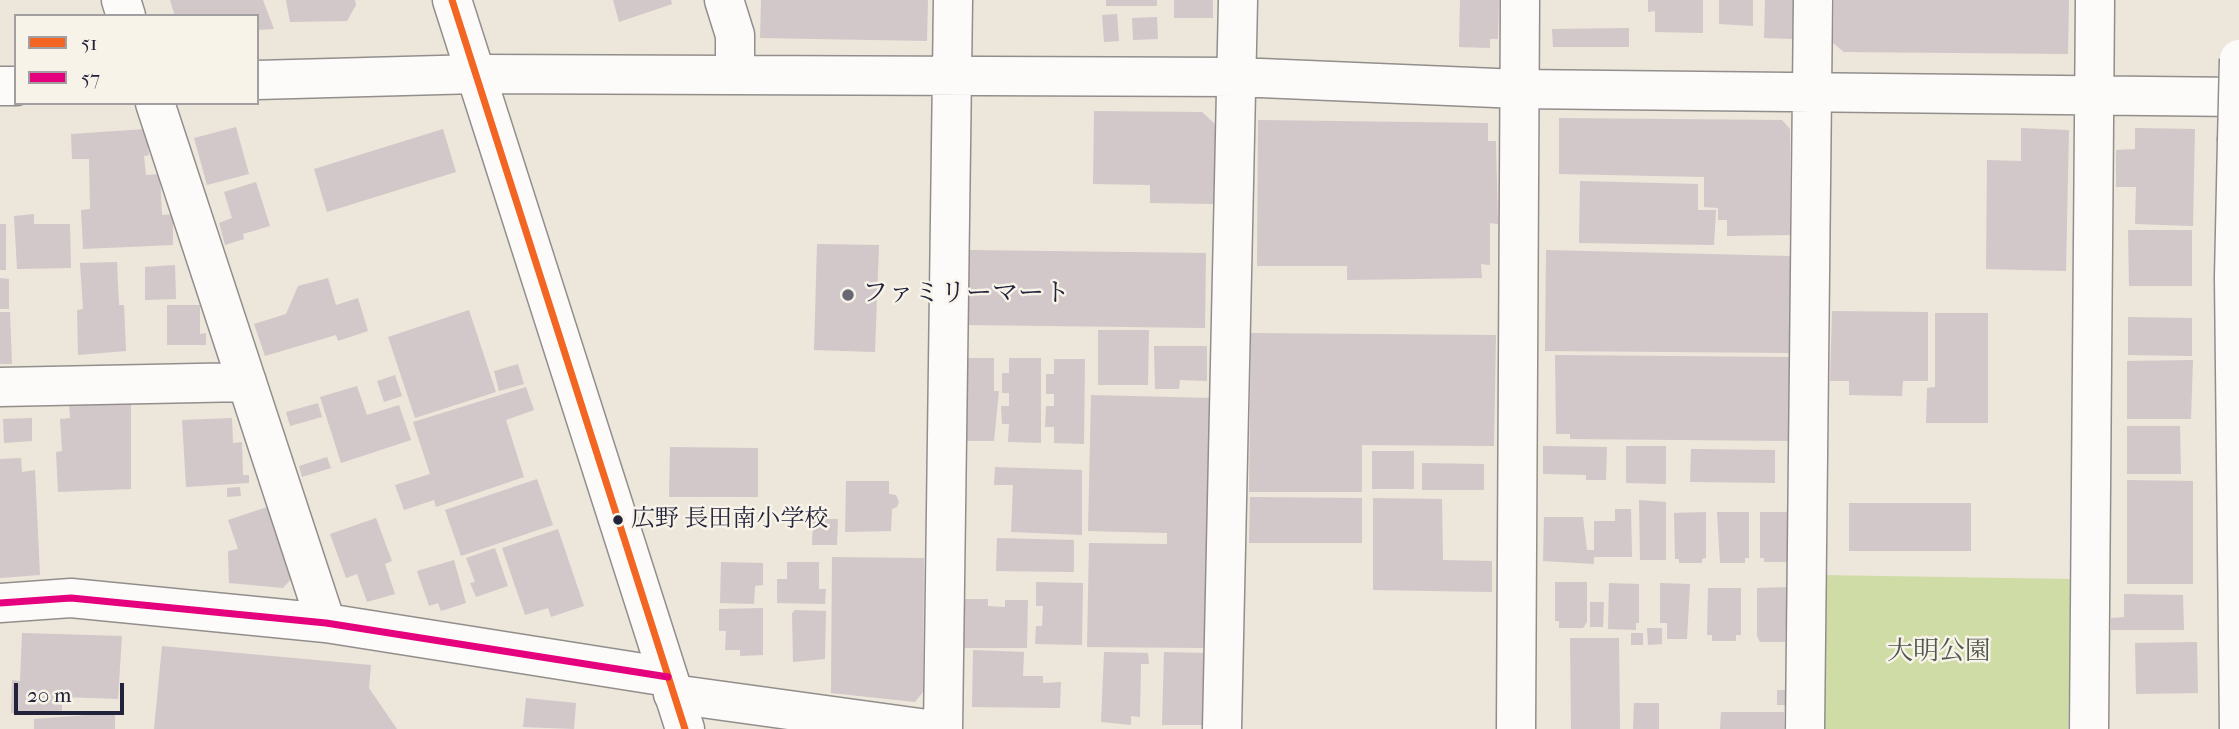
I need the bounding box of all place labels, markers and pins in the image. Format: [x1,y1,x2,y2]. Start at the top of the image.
place label: ファミリーマート [862,279,1070,311]
marker: ファミリーマート [840,287,856,303]
place label: 広野 長田南小学校 [631,506,828,534]
marker: 広野 長田南小学校 [611,513,625,527]

